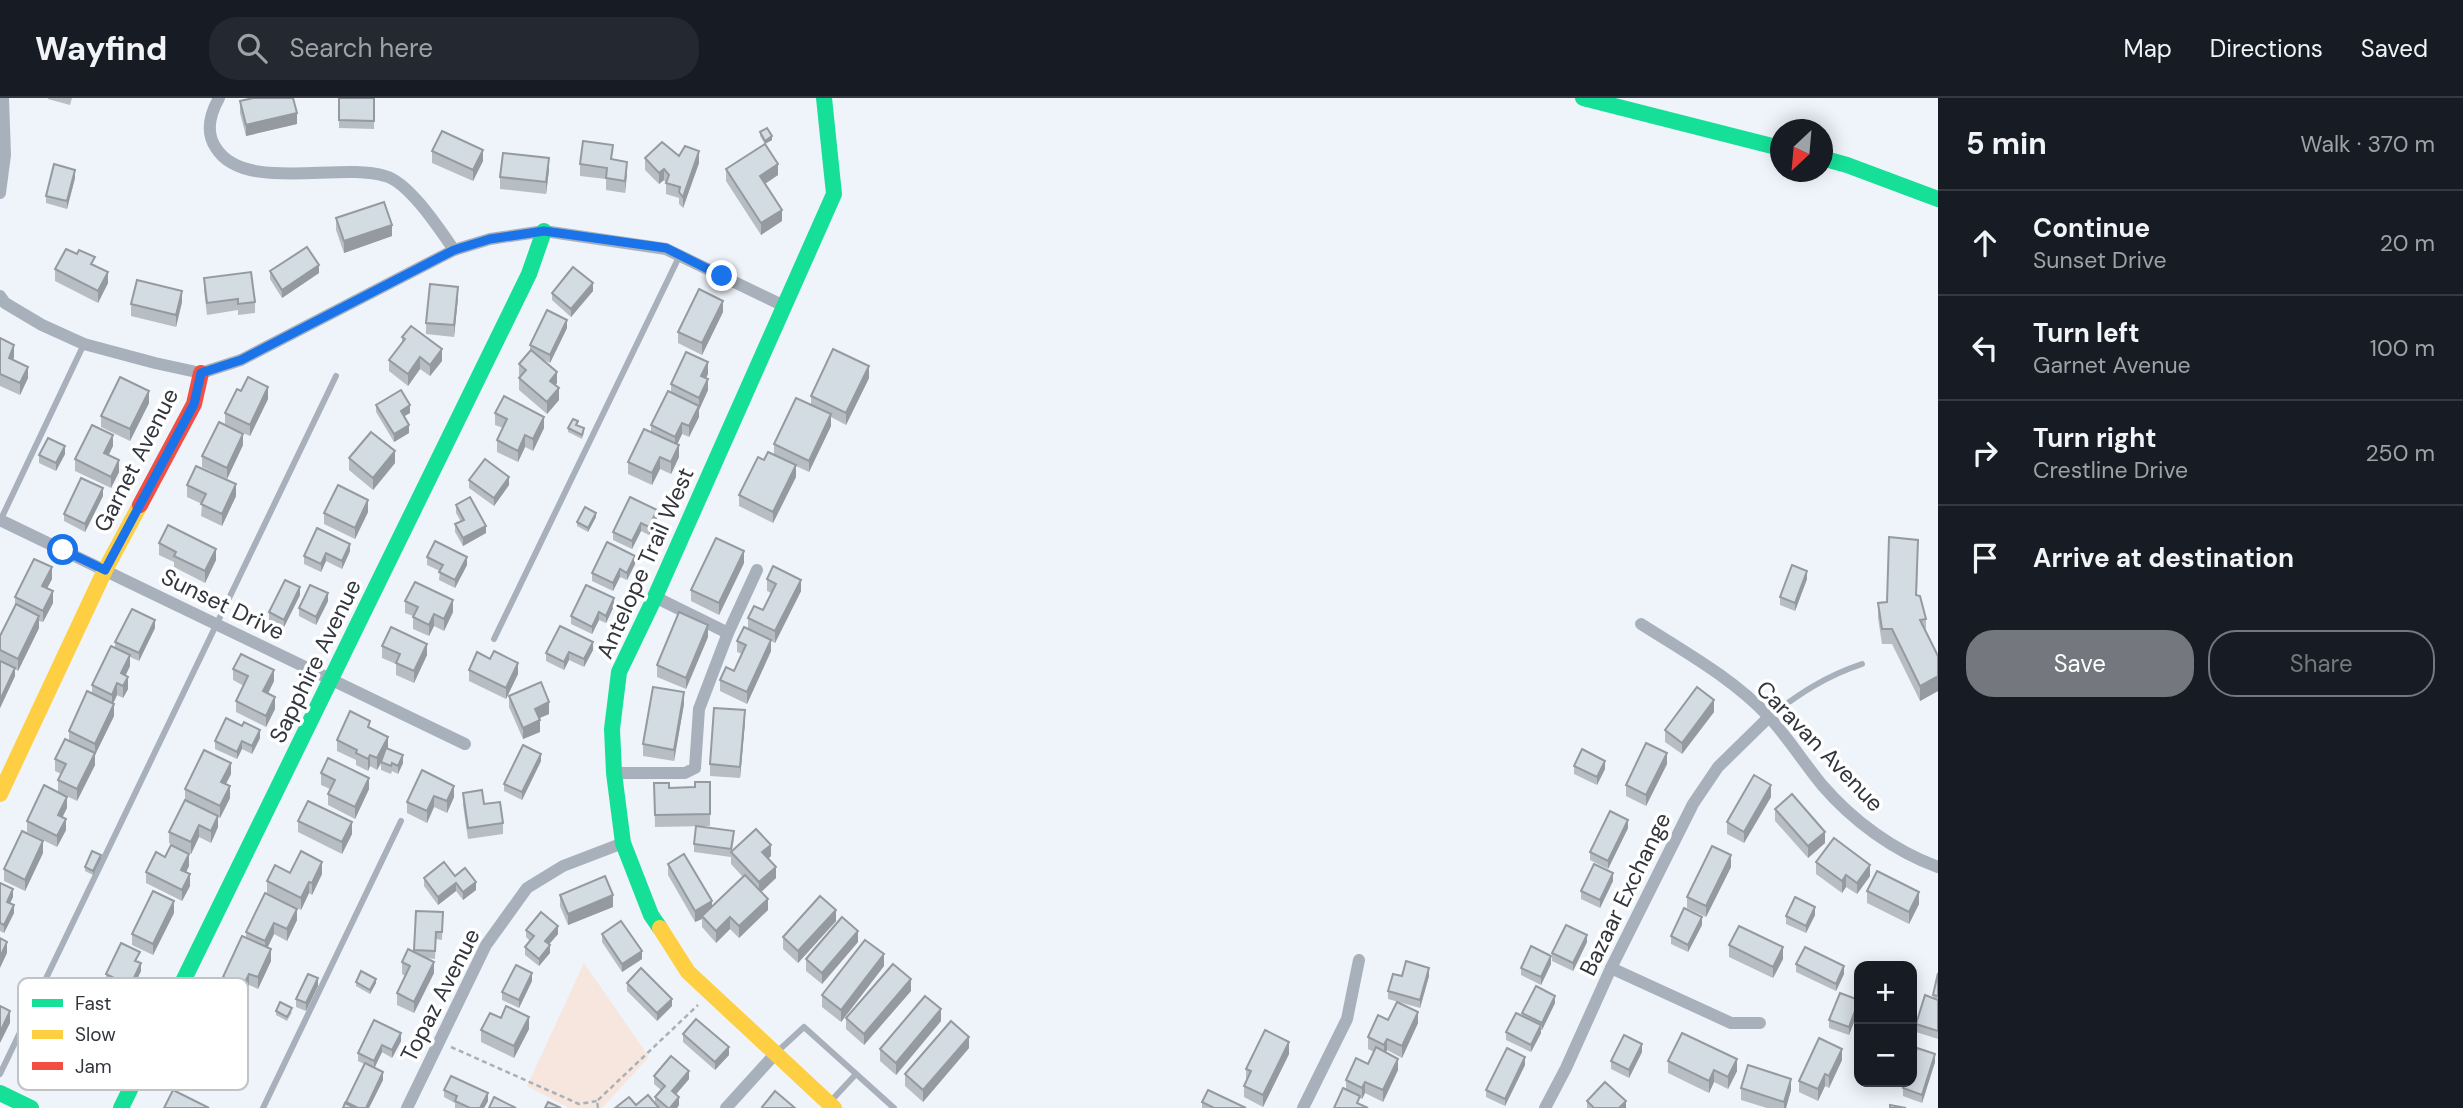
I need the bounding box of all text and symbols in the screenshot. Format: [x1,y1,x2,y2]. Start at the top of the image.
search box [209,17,699,80]
text: Wayfind [35,27,167,70]
icon: search [233,29,271,67]
text: Search here [289,31,433,65]
text: Map [2124,33,2172,64]
text: Directions [2210,33,2323,64]
text: Saved [2361,33,2428,64]
north arrow [1770,119,1833,182]
text: 5 min [1966,124,2047,163]
text: Walk · 370 m [2300,129,2435,159]
text: Continue [2033,211,2150,245]
icon: ahead [1966,224,2004,262]
text: 20 m [2380,228,2435,258]
text: Sunset Drive [2033,245,2167,275]
route end [706,260,737,291]
text: Turn left [2033,316,2140,350]
icon: left [1966,329,2004,367]
text: 100 m [2370,333,2435,363]
text: Garnet Avenue [2033,350,2191,380]
street label: Garnet Avenue [87,383,185,537]
text: Turn right [2033,421,2157,455]
icon: right [1966,434,2004,472]
text: 250 m [2365,438,2435,468]
text: Crestline Drive [2033,455,2188,485]
street label: Antelope Trail West [589,463,701,663]
route start [47,534,78,565]
icon: arrive [1966,539,2004,577]
text: Arrive at destination [2033,541,2294,575]
street label: Sunset Drive [156,561,290,647]
street label: Sapphire Avenue [262,574,368,748]
button: Save [1966,630,2194,697]
button: Share [2208,630,2435,697]
street label: Caravan Avenue [1750,674,1890,818]
street label: Bazaar Exchange [1572,807,1678,981]
street label: Topaz Avenue [393,923,487,1067]
map controls [1854,961,1917,1087]
button: + [1854,961,1917,1024]
legend [18,978,248,1090]
text: Fast [75,991,111,1016]
text: Slow [75,1022,116,1047]
button: − [1854,1024,1917,1087]
text: Jam [75,1054,112,1079]

